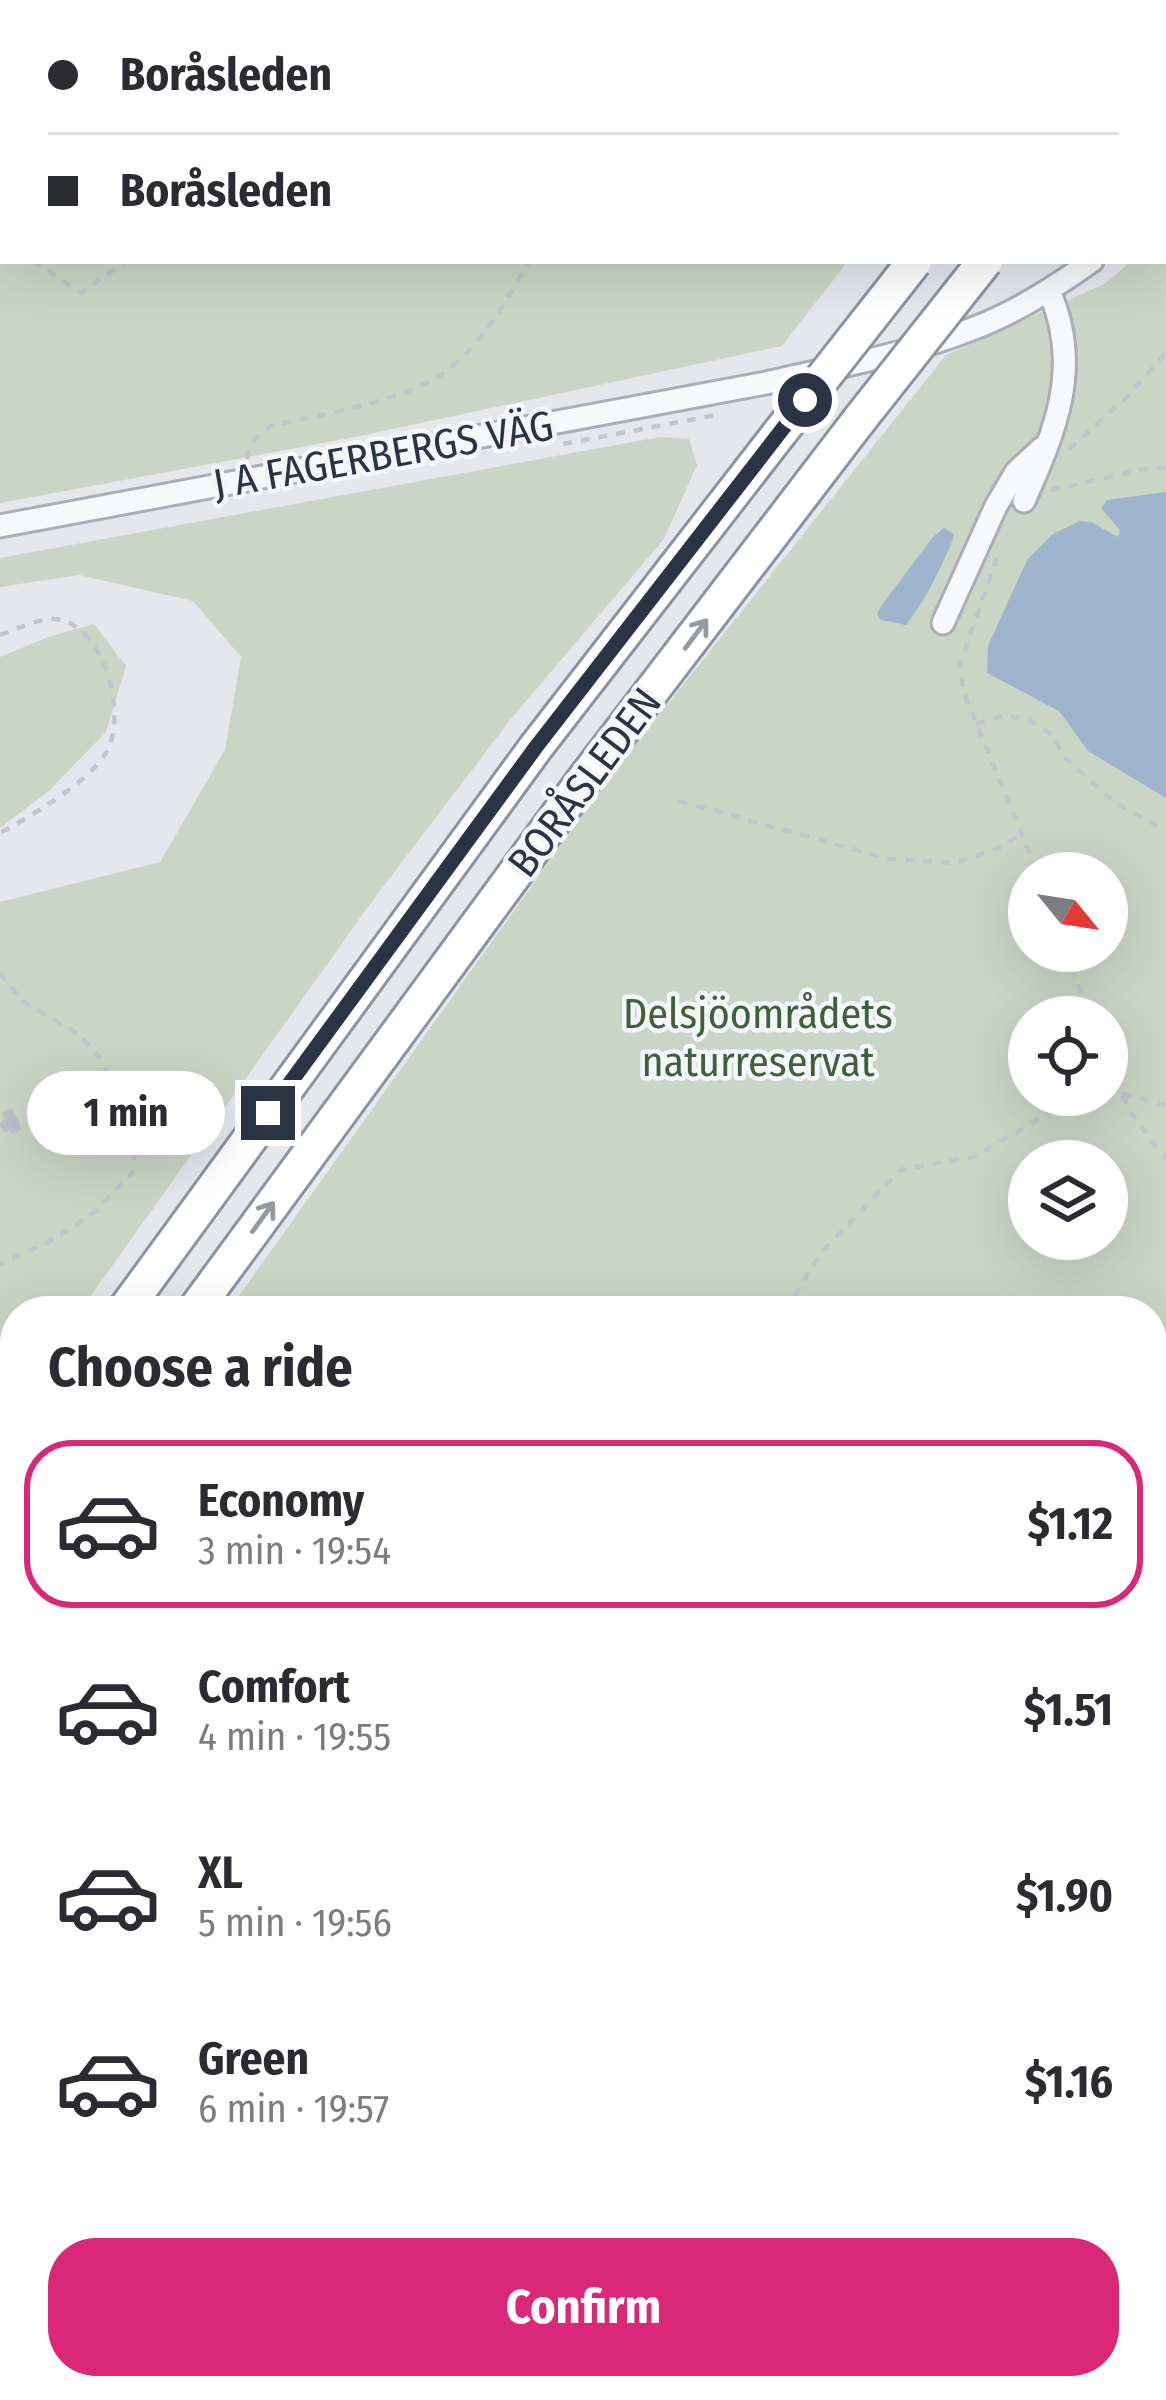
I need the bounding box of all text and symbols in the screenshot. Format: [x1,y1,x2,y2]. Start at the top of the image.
text: Boråsleden [120,48,332,102]
text: Boråsleden [120,164,332,218]
route start [778,373,832,427]
street label: J A FAGERBERGS VÄG [209,400,557,510]
one-way arrow [682,618,708,650]
street label: BORÅSLEDEN [496,677,672,887]
north arrow [1008,852,1128,972]
map controls [1008,852,1128,1260]
park label: Delsjöområdets naturreservat [623,989,893,1087]
button: locate [1008,996,1128,1116]
callout: 1 min [28,1071,226,1155]
route end [241,1086,295,1140]
text: 1 min [84,1090,168,1136]
button: layers [1008,1140,1128,1260]
one-way arrow [250,1201,275,1233]
text: Choose a ride [48,1336,353,1400]
icon: car [54,1470,162,1578]
text: Economy [198,1474,364,1528]
text: $1.12 [1027,1497,1113,1551]
text: 3 min · 19:54 [198,1528,391,1574]
icon: car [54,1656,162,1764]
text: Comfort [198,1660,350,1714]
text: $1.51 [1024,1683,1113,1737]
text: 4 min · 19:55 [198,1714,391,1760]
icon: car [54,1842,162,1950]
text: XL [198,1846,243,1900]
text: $1.90 [1016,1869,1113,1923]
text: 5 min · 19:56 [198,1900,392,1946]
icon: car [54,2028,162,2136]
text: Green [198,2032,309,2086]
text: $1.16 [1025,2055,1113,2109]
text: 6 min · 19:57 [198,2086,389,2132]
button: Confirm [48,2238,1119,2376]

